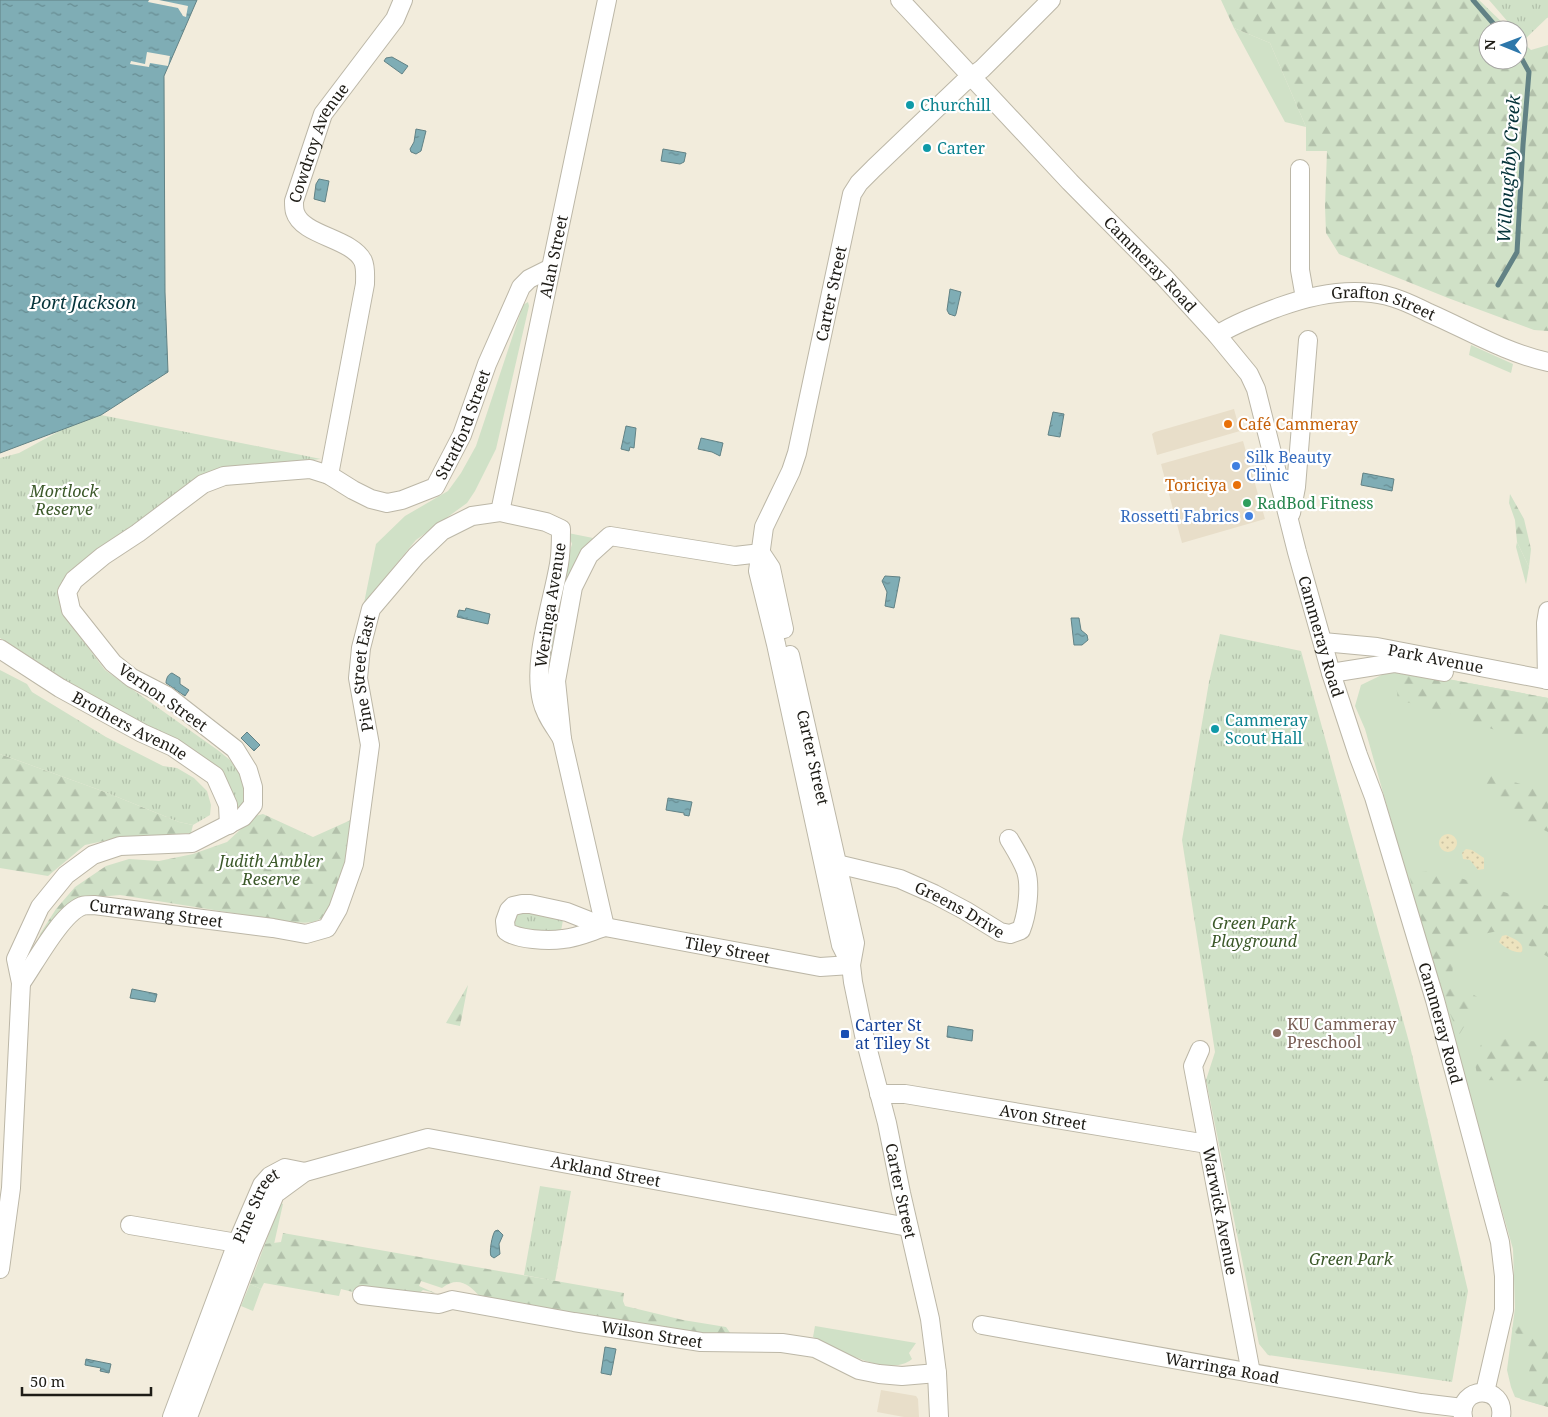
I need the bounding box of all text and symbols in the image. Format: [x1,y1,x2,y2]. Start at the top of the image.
north arrow [1478,20,1528,70]
text: N [1480,39,1499,50]
street label: Cowdroy Avenue [283,78,354,206]
water label: Willoughby Creek [1491,93,1525,244]
place label: Churchill [920,94,991,116]
marker: Churchill [904,99,916,111]
place label: Carter [937,137,986,159]
marker: Carter [921,142,933,154]
street label: Cammeray Road [1099,211,1202,317]
street label: Alan Street [534,213,573,300]
street label: Carter Street [810,244,852,343]
street label: Grafton Street [1330,281,1439,326]
water label: Port Jackson [29,290,136,314]
street label: Stratford Street [430,366,495,483]
place label: Café Cammeray [1238,413,1359,435]
marker: Café Cammeray [1222,418,1234,430]
place label: Silk Beauty Clinic [1246,446,1332,486]
marker: Silk Beauty Clinic [1230,460,1242,472]
place label: Toriciya [1165,474,1227,496]
marker: Toriciya [1231,479,1243,491]
park label: Mortlock Reserve [29,480,99,520]
place label: RadBod Fitness [1257,492,1374,514]
marker: RadBod Fitness [1241,497,1253,509]
place label: Rossetti Fabrics [1120,505,1239,527]
marker: Rossetti Fabrics [1243,510,1255,522]
street label: Weringa Avenue [529,541,571,669]
street label: Cammeray Road [1293,573,1349,700]
street label: Pine Street East [347,612,380,733]
street label: Park Avenue [1386,638,1485,678]
street label: Vernon Street [114,658,212,736]
street label: Brothers Avenue [68,686,192,765]
street label: Carter Street [792,708,835,807]
place label: Cammeray Scout Hall [1225,709,1309,749]
marker: Cammeray Scout Hall [1209,723,1221,735]
park label: Judith Ambler Reserve [216,850,323,890]
street label: Greens Drive [911,876,1009,943]
street label: Currawang Street [88,894,225,933]
park label: Green Park Playground [1210,912,1298,952]
street label: Tiley Street [683,931,772,969]
street label: Cammeray Road [1413,960,1468,1086]
place label: KU Cammeray Preschool [1287,1013,1397,1053]
place label: Carter St at Tiley St [855,1014,930,1054]
marker: KU Cammeray Preschool [1271,1027,1283,1039]
marker: Carter St at Tiley St [839,1028,851,1040]
street label: Avon Street [998,1099,1089,1135]
street label: Carter Street [880,1141,922,1241]
street label: Warwick Avenue [1198,1145,1243,1277]
street label: Arkland Street [549,1150,663,1192]
street label: Pine Street [227,1162,283,1246]
park label: Green Park [1309,1248,1394,1270]
street label: Wilson Street [600,1315,705,1353]
street label: Warringa Road [1163,1347,1281,1389]
scale bar [22,1364,151,1396]
text: 50 m [30,1371,65,1391]

